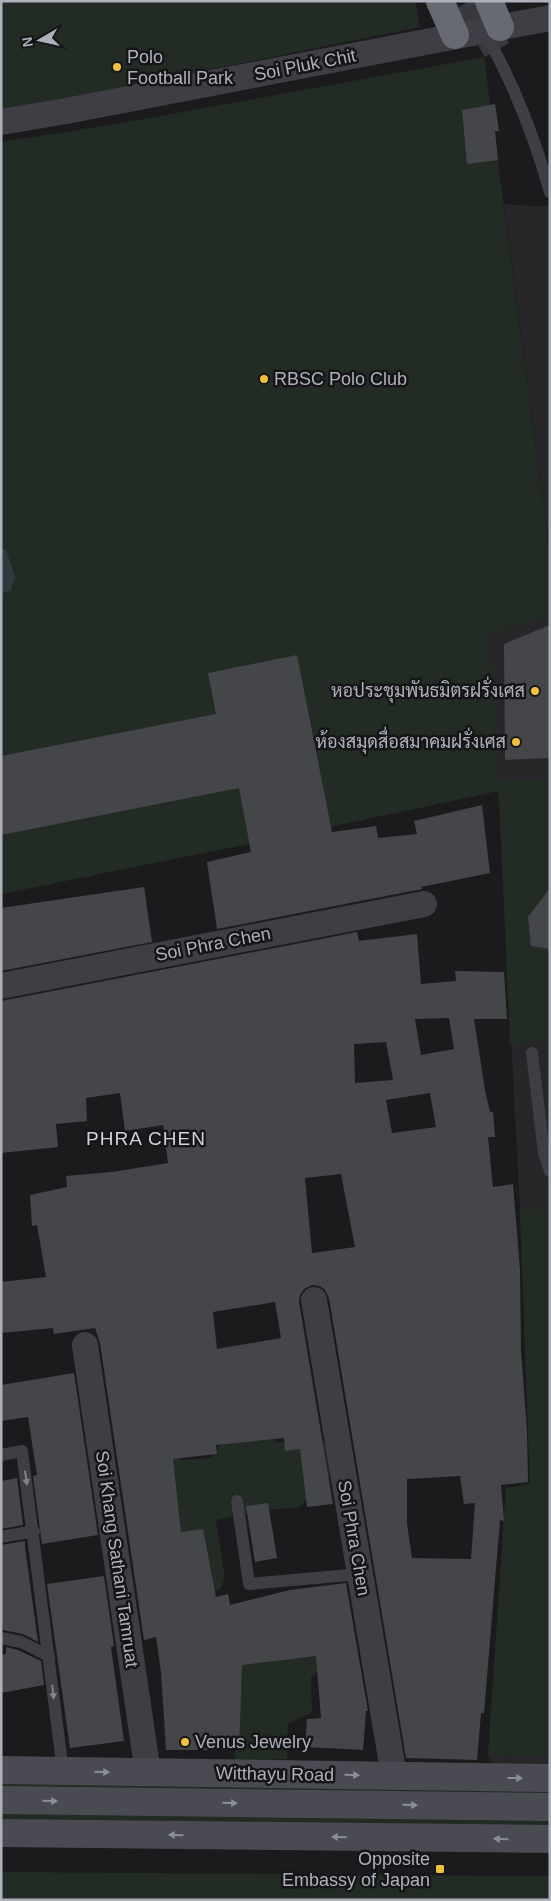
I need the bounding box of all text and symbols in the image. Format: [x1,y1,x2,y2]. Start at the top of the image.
north arrow [15,15,65,65]
text: N [18,36,36,48]
street label: Soi Pluk Chit [253,45,357,85]
place label: Polo Football Park [127,47,234,88]
marker: Polo Football Park [111,61,123,73]
place label: RBSC Polo Club [274,369,407,389]
marker: RBSC Polo Club [258,373,270,385]
place label: หอประชุมพันธมิตรฝรั่งเศส [331,676,525,703]
marker: หอประชุมพันธมิตรฝรั่งเศส [529,685,541,697]
place label: ห้องสมุดสื่อสมาคมฝรั่งเศส [316,726,506,754]
marker: ห้องสมุดสื่อสมาคมฝรั่งเศส [510,736,522,748]
street label: Soi Phra Chen [154,923,272,965]
district label: PHRA CHEN [86,1128,206,1149]
street label: Soi Khang Sathani Tamruat [92,1449,142,1669]
one-way arrow [22,1471,30,1487]
street label: Soi Phra Chen [334,1479,374,1597]
one-way arrow [49,1684,57,1700]
place label: Venus Jewelry [195,1732,311,1752]
marker: Venus Jewelry [179,1736,191,1748]
street label: Witthayu Road [216,1763,334,1785]
one-way arrow [95,1768,111,1776]
one-way arrow [345,1772,361,1780]
one-way arrow [507,1774,523,1782]
one-way arrow [42,1797,58,1805]
one-way arrow [222,1799,238,1807]
one-way arrow [402,1801,418,1809]
one-way arrow [168,1831,184,1839]
one-way arrow [330,1833,346,1841]
one-way arrow [493,1835,509,1843]
place label: Opposite Embassy of Japan [282,1849,430,1890]
marker: Opposite Embassy of Japan [434,1863,446,1875]

